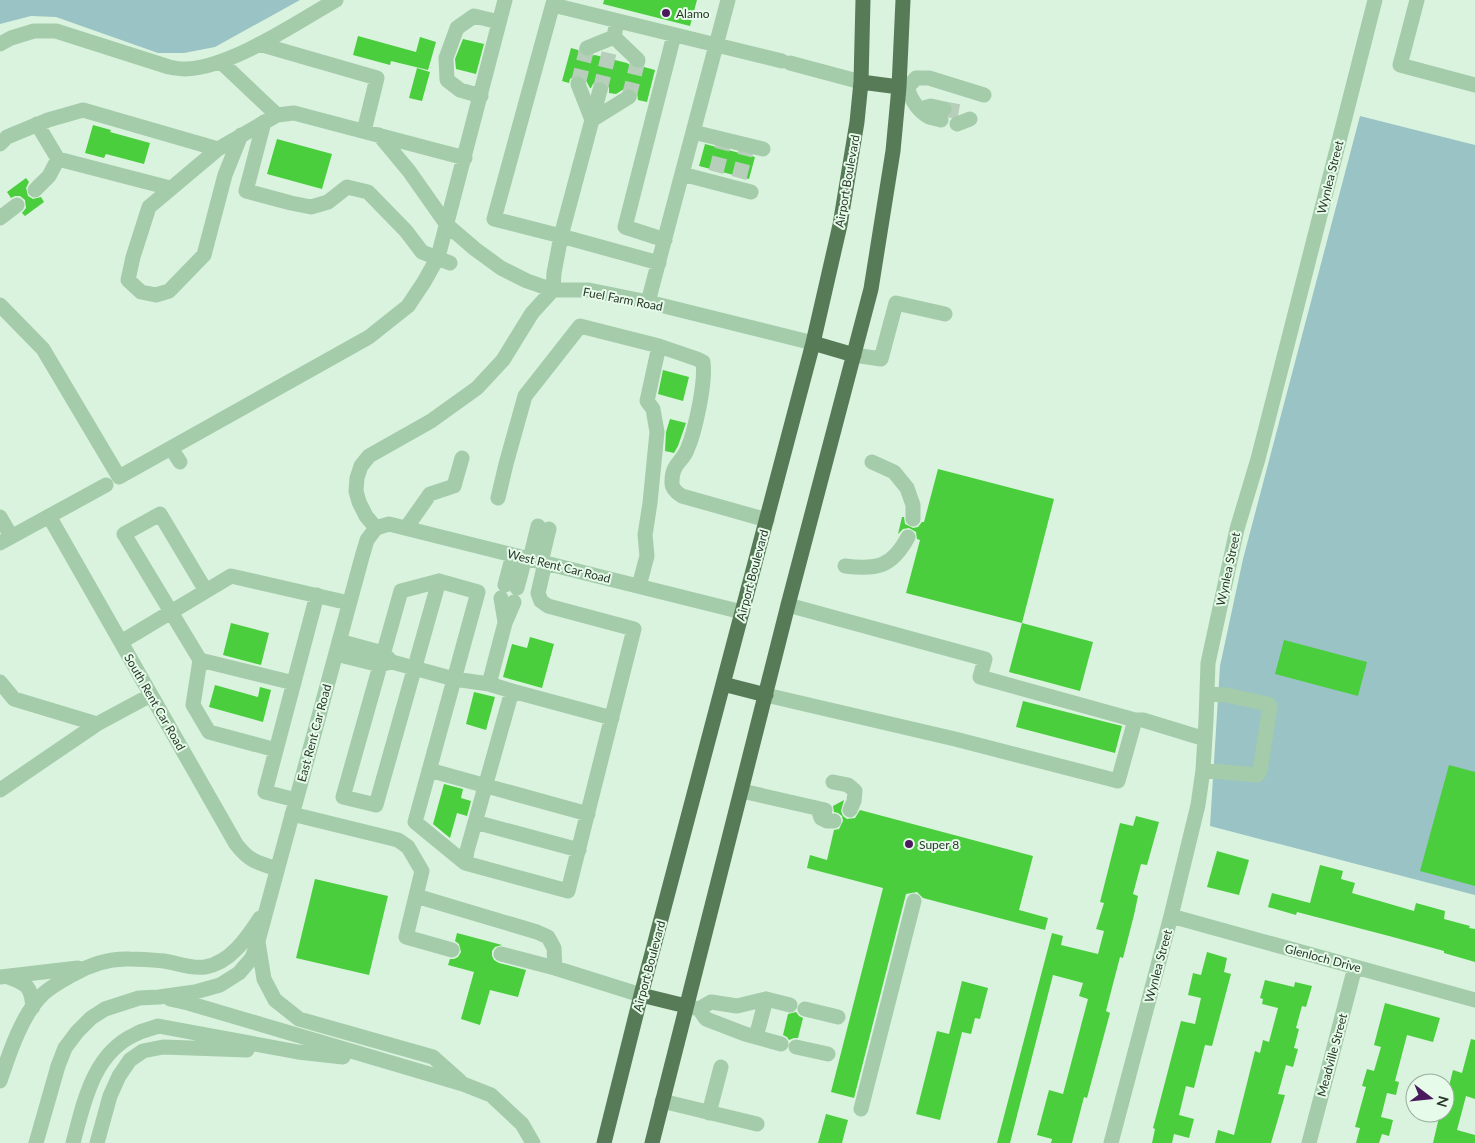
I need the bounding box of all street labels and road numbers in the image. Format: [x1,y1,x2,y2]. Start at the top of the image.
street label: Airport Boulevard [831,134,863,228]
street label: Wynlea Street [1314,138,1347,215]
street label: Fuel Farm Road [582,284,664,314]
street label: Airport Boulevard [733,528,771,622]
street label: Wynlea Street [1213,530,1243,607]
street label: West Rent Car Road [506,546,612,586]
street label: South Rent Car Road [121,651,189,753]
street label: East Rent Car Road [294,682,334,784]
street label: Airport Boulevard [630,919,668,1013]
street label: Wynlea Street [1141,927,1175,1004]
street label: Glenloch Drive [1283,941,1363,975]
street label: Meadville Street [1314,1011,1351,1098]

